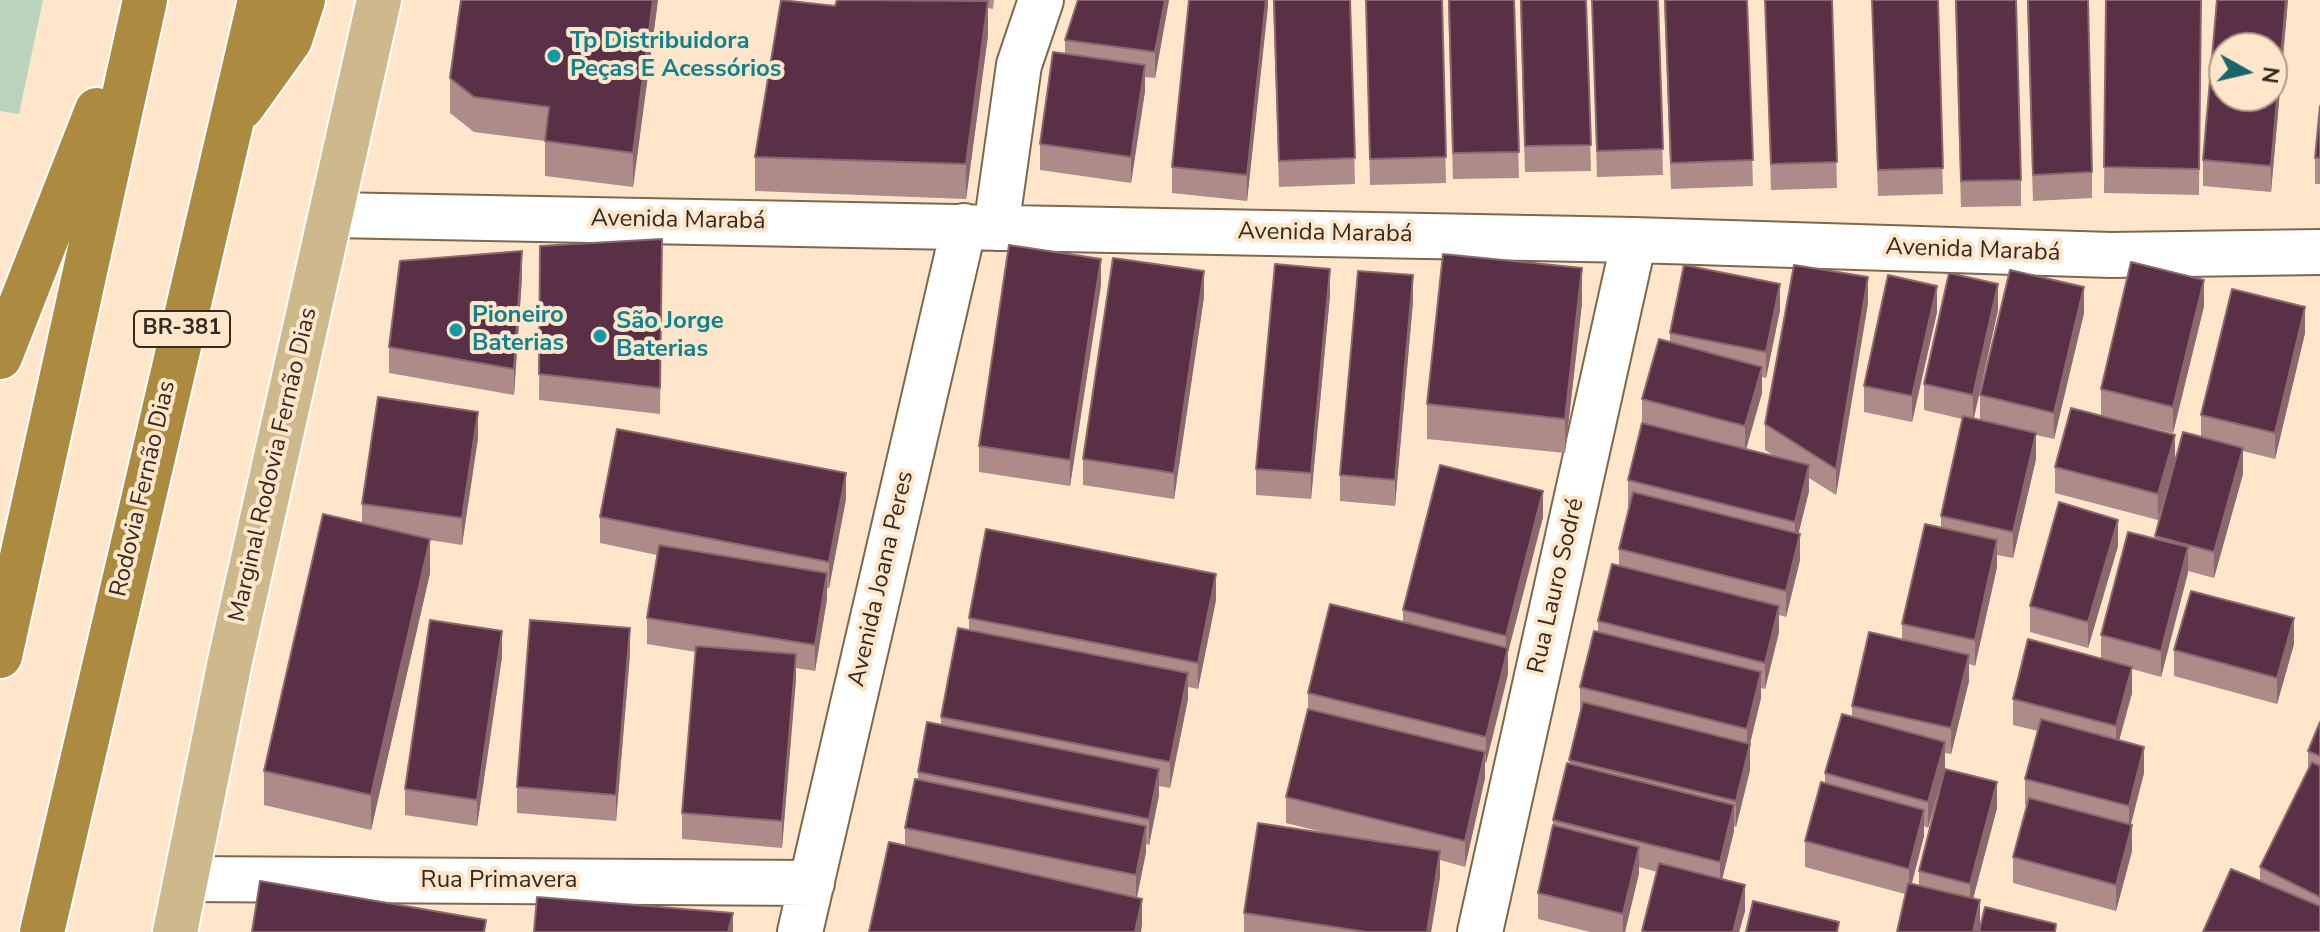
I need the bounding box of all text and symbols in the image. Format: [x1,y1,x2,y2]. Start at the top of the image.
place label: Tp Distribuidora Peças E Acessórios [570,28,782,84]
north arrow [2208,32,2288,112]
marker: Tp Distribuidora Peças E Acessórios [545,47,563,65]
text: N [2254,65,2286,85]
street label: Avenida Marabá [590,205,766,237]
street label: Avenida Marabá [1237,218,1413,250]
street label: Avenida Marabá [1885,234,2061,268]
place label: Pioneiro Baterias [472,302,564,358]
street label: Marginal Rodovia Fernão Dias [224,305,324,625]
place label: São Jorge Baterias [616,308,724,364]
road number: BR-381 [134,311,230,347]
marker: Pioneiro Baterias [447,321,465,339]
marker: São Jorge Baterias [591,327,609,345]
street label: Rodovia Fernão Dias [105,378,183,600]
street label: Avenida Joana Peres [843,468,921,690]
street label: Rua Lauro Sodré [1523,496,1591,676]
street label: Rua Primavera [421,867,577,895]

